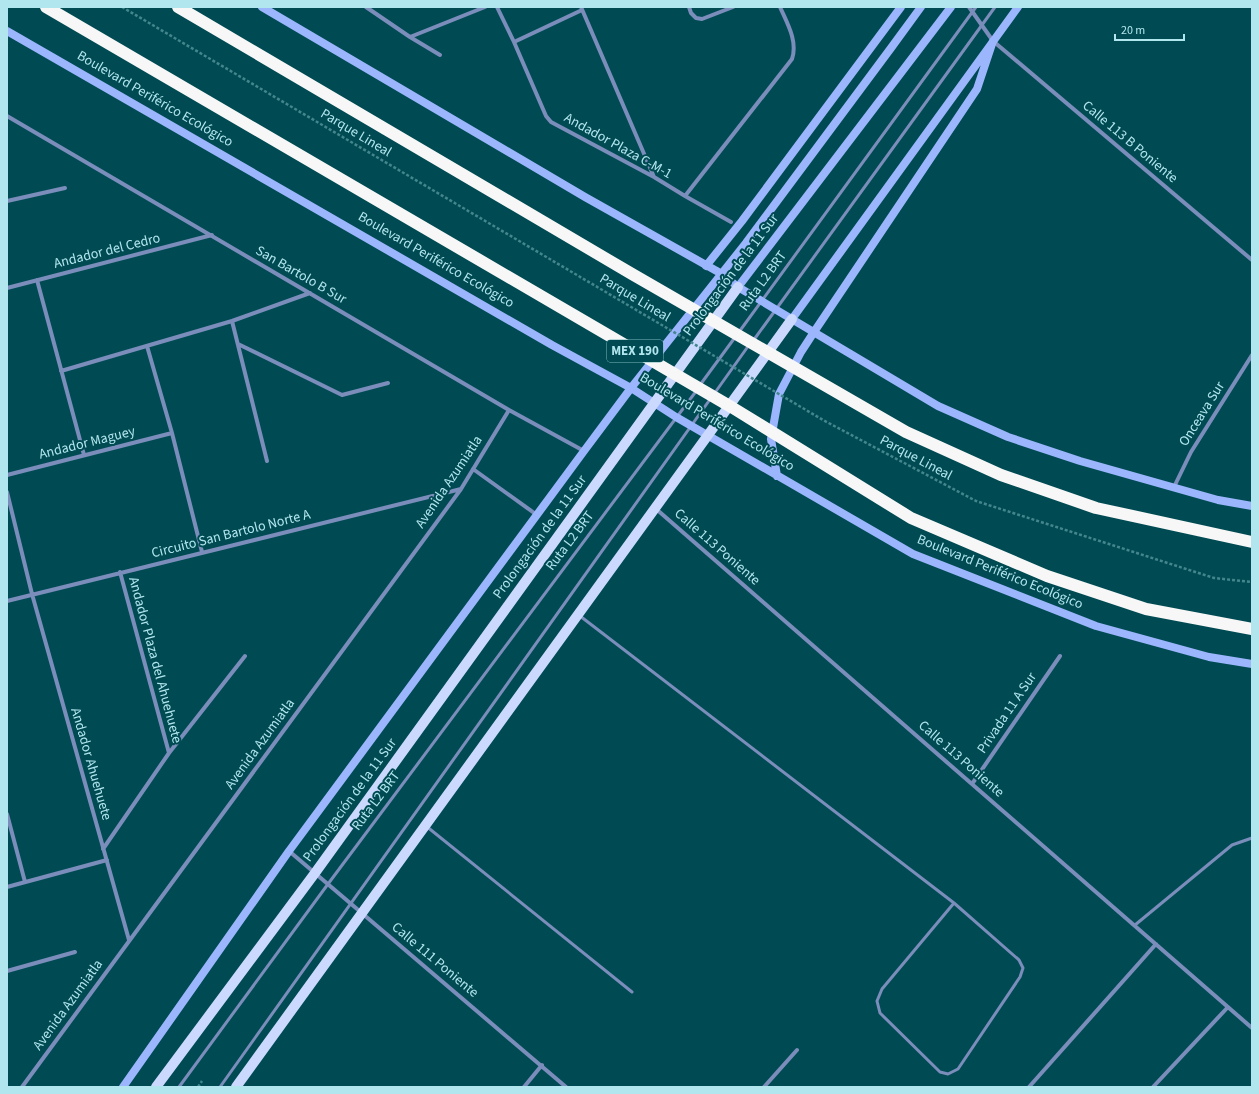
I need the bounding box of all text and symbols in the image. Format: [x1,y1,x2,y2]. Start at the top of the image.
scale bar [1115,16,1184,42]
text: 20 m [1121,22,1145,39]
street label: Boulevard Periférico Ecológico [73,46,237,152]
street label: Calle 113 B Poniente [1078,96,1182,188]
street label: Parque Lineal [317,104,396,162]
street label: Andador Plaza C-M-1 [560,108,676,184]
street label: Boulevard Periférico Ecológico [354,207,518,313]
street label: Prolongación de la 11 Sur [678,210,784,340]
street label: Andador del Cedro [52,228,162,274]
street label: San Bartolo B Sur [252,241,350,309]
street label: Ruta L2 BRT [734,246,792,315]
street label: Parque Lineal [596,269,675,327]
road number: MEX 190 [607,340,663,362]
street label: Boulevard Periférico Ecológico [636,368,798,476]
street label: Onceava Sur [1174,378,1230,450]
street label: Andador Maguey [37,421,138,465]
street label: Parque Lineal [876,431,956,486]
street label: Avenida Azumiatla [411,432,487,532]
street label: Prolongación de la 11 Sur [488,471,592,603]
street label: Circuito San Bartolo Norte A [149,504,313,563]
street label: Calle 113 Poniente [670,504,764,590]
street label: Ruta L2 BRT [541,507,599,575]
street label: Boulevard Periférico Ecológico [914,530,1086,614]
street label: Andador Plaza del Ahuehuete [123,575,187,745]
street label: Privada 11 A Sur [972,668,1042,758]
street label: Avenida Azumiatla [220,694,300,794]
street label: Andador Ahuehuete [65,705,117,823]
street label: Calle 113 Poniente [914,716,1008,802]
street label: Prolongación de la 11 Sur [298,734,402,866]
street label: Ruta L2 BRT [347,767,405,835]
street label: Calle 111 Poniente [387,918,483,1002]
street label: Avenida Azumiatla [28,955,108,1055]

